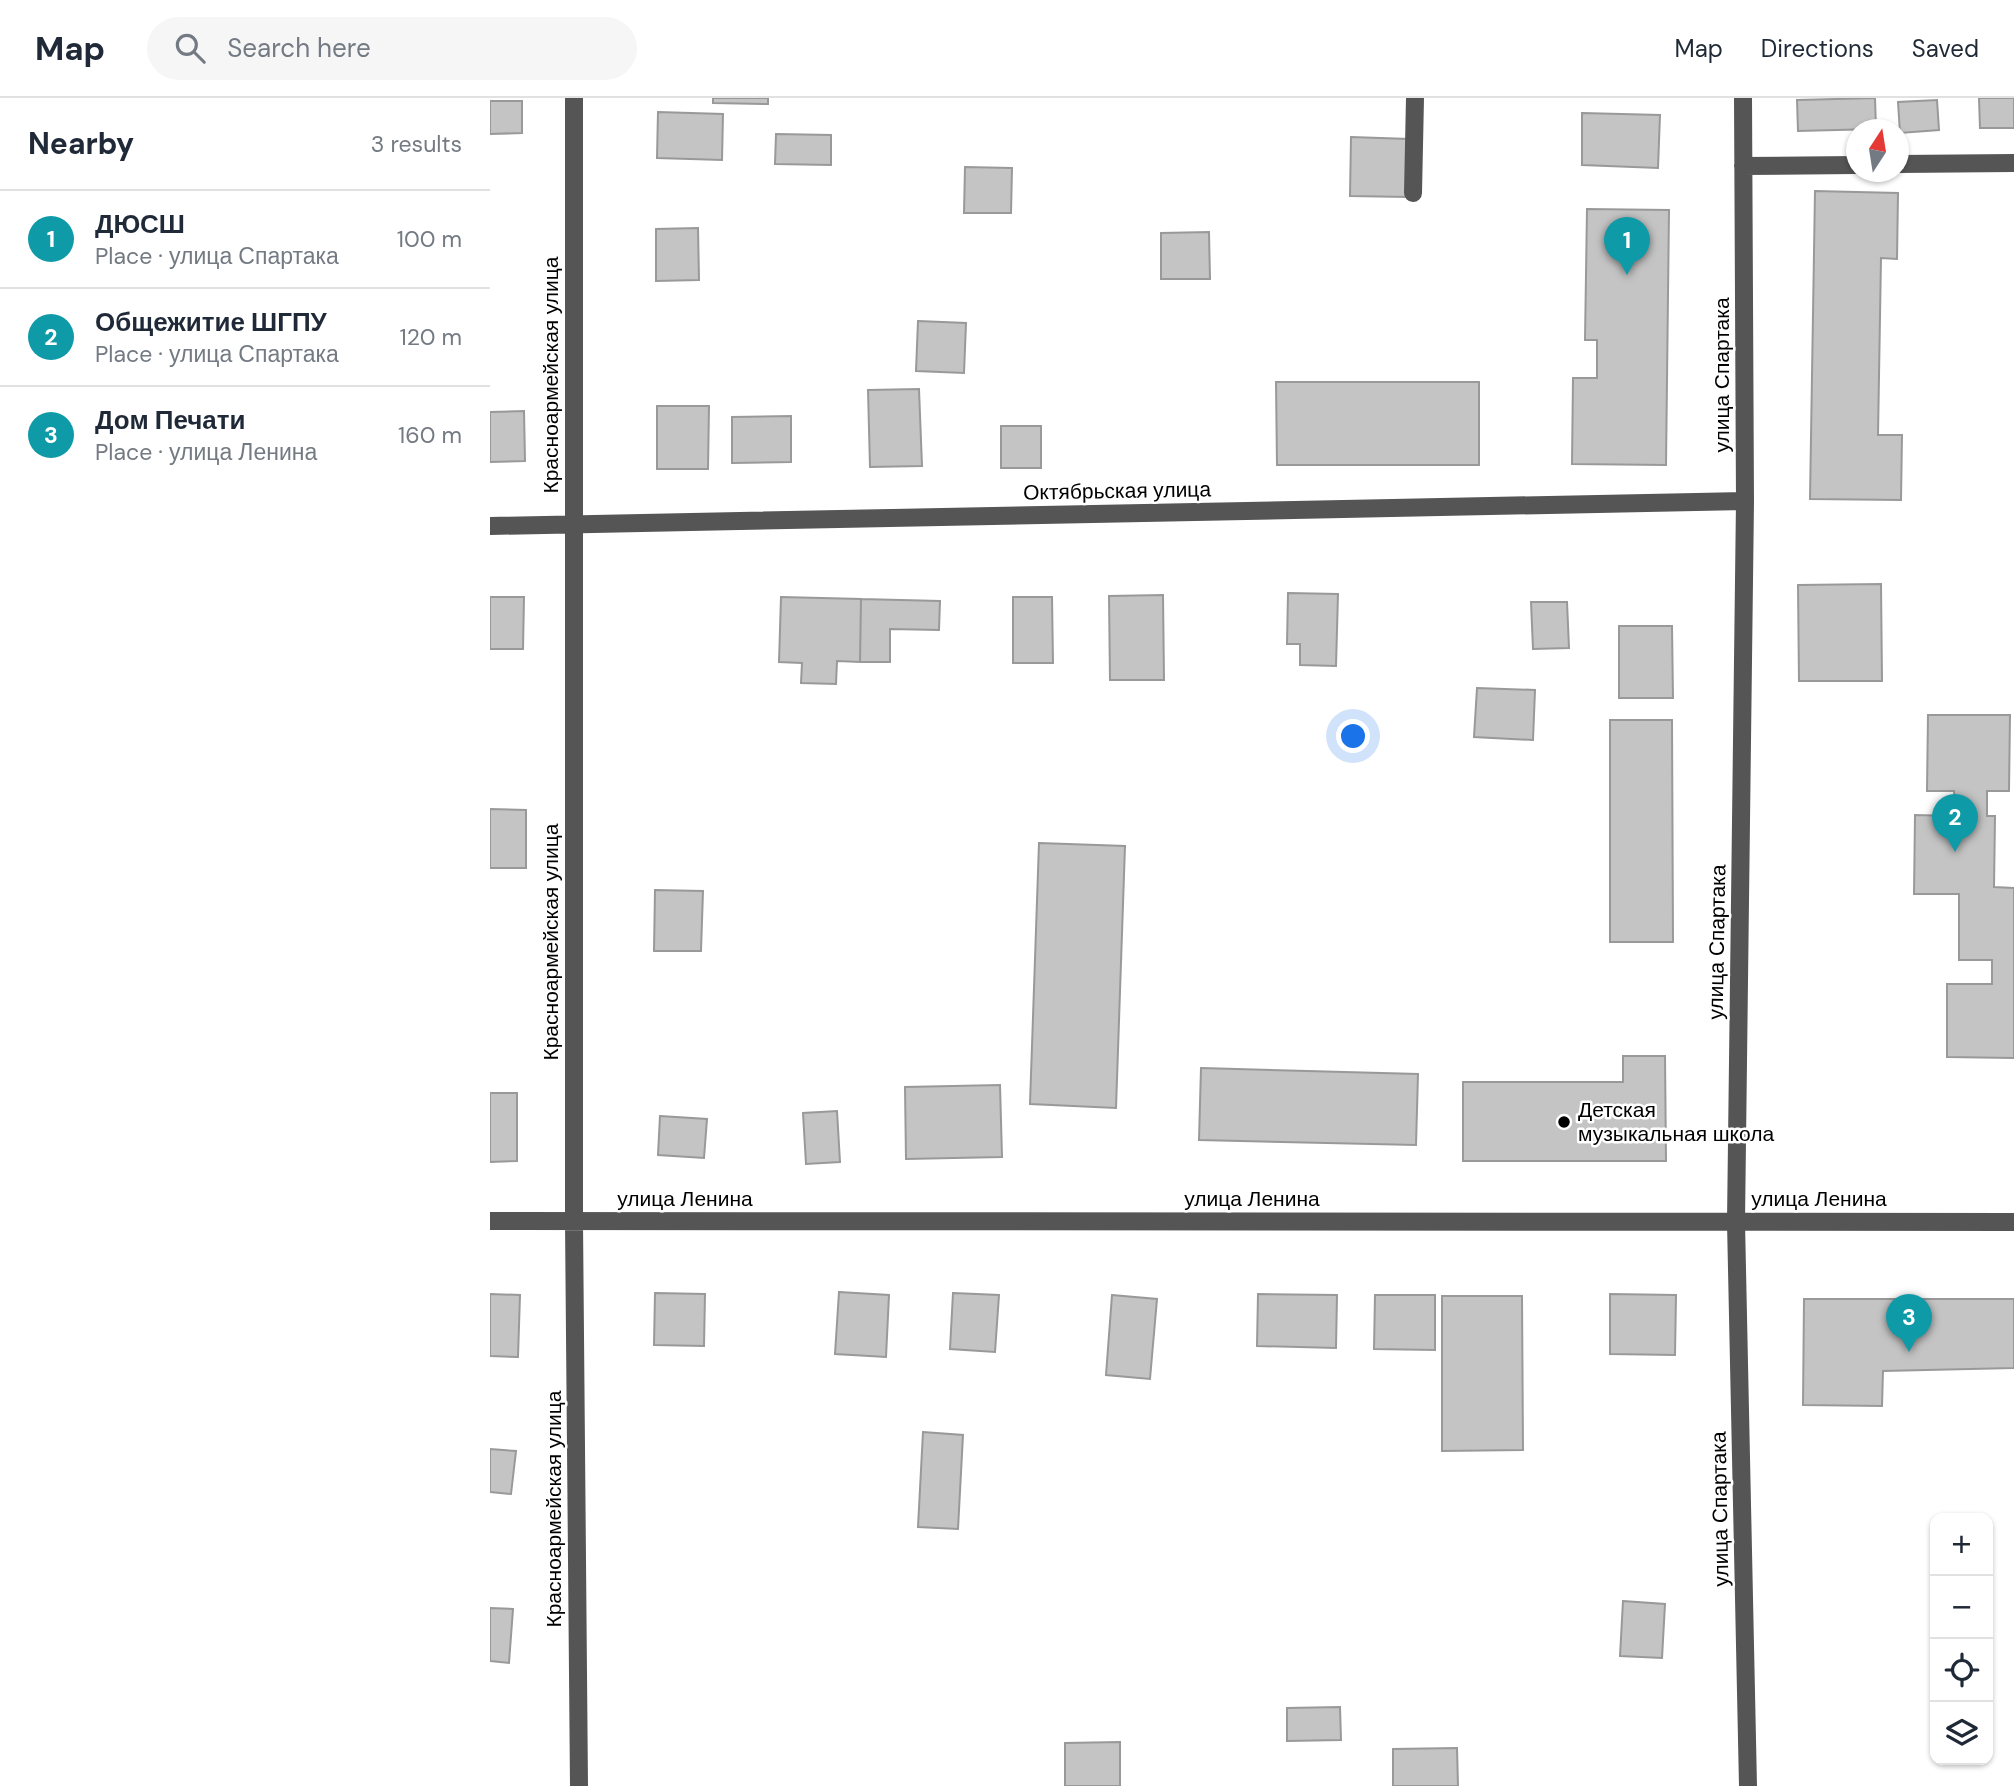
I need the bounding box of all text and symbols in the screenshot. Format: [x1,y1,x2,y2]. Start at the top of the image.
search box [147,17,637,80]
text: Map [35,27,105,70]
icon: search [171,29,209,67]
text: Search here [227,31,371,65]
text: Map [1675,33,1723,64]
text: Directions [1761,33,1874,64]
text: Saved [1912,33,1979,64]
north arrow [1846,119,1909,182]
text: Nearby [28,124,134,163]
text: 3 results [371,129,462,159]
text: ДЮСШ [95,207,185,241]
pin: 1 [1604,217,1650,275]
text: 1 [47,224,55,254]
text: 100 m [397,224,462,254]
text: Place · улица Спартака [95,241,339,271]
street label: Красноармейская улица [537,256,565,494]
street label: улица Спартака [1708,297,1736,453]
text: Общежитие ШГПУ [95,305,327,339]
text: 2 [44,322,58,352]
text: 120 m [399,322,462,352]
text: Place · улица Спартака [95,339,339,369]
text: Дом Печати [95,403,246,437]
text: 3 [44,420,58,450]
text: 160 m [398,420,462,450]
text: Place · улица Ленина [95,437,317,467]
street label: Октябрьская улица [1023,475,1212,507]
your location [1336,719,1370,753]
pin: 2 [1932,794,1978,852]
street label: Красноармейская улица [537,823,565,1061]
street label: улица Спартака [1702,864,1732,1020]
place label: Детская музыкальная школа [1578,1096,1774,1148]
marker: Детская музыкальная школа [1556,1114,1572,1130]
street label: улица Ленина [617,1185,753,1213]
street label: улица Ленина [1184,1185,1320,1213]
street label: улица Ленина [1751,1185,1887,1213]
pin: 3 [1886,1294,1932,1352]
street label: Красноармейская улица [540,1390,568,1628]
street label: улица Спартака [1705,1431,1735,1587]
map controls [1930,1513,1993,1765]
button: + [1930,1513,1993,1576]
button: − [1930,1576,1993,1639]
button: locate [1930,1639,1993,1702]
button: layers [1930,1702,1993,1765]

